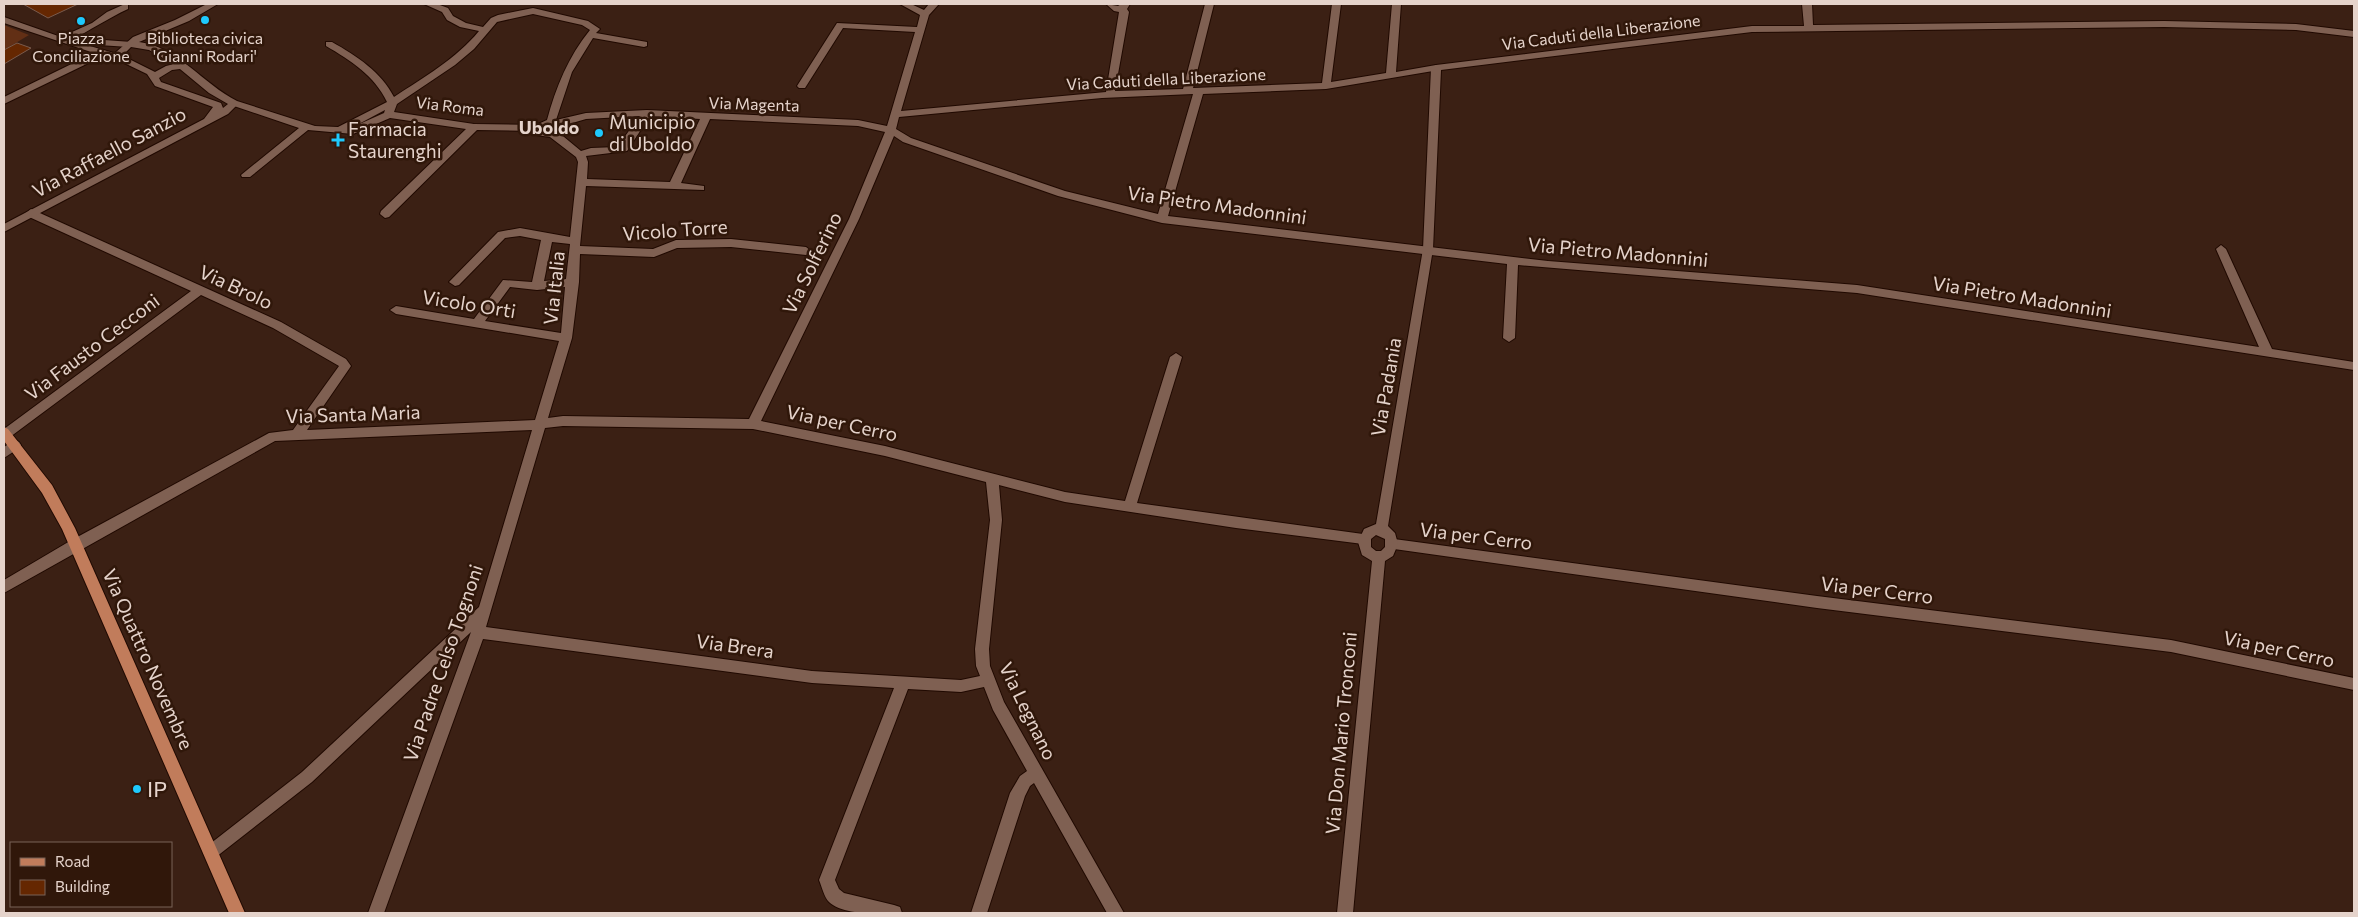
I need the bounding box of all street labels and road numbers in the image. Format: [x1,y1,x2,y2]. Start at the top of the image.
street label: Via Caduti della Liberazione [1501,10,1701,53]
street label: Via Caduti della Liberazione [1066,64,1266,93]
street label: Via Roma [415,92,485,119]
street label: Via Magenta [708,92,800,115]
street label: Via Raffaello Sanzio [28,101,190,202]
street label: Via Pietro Madonnini [1126,181,1308,228]
street label: Via Solferino [777,208,846,318]
street label: Vicolo Torre [622,214,728,245]
street label: Via Pietro Madonnini [1527,232,1709,271]
street label: Via Italia [538,250,569,326]
street label: Via Brolo [196,260,277,314]
street label: Via Pietro Madonnini [1931,271,2113,322]
street label: Vicolo Orti [421,285,517,322]
street label: Via Fausto Cecconi [20,288,164,405]
street label: Via Padania [1366,336,1406,438]
street label: Via per Cerro [784,399,900,446]
street label: Via Santa Maria [285,400,421,427]
street label: Via per Cerro [1418,517,1534,554]
street label: Via Padre Celso Tognoni [398,561,487,765]
street label: Via Quattro Novembre [98,565,199,753]
street label: Via per Cerro [1819,571,1935,608]
street label: Via per Cerro [2221,625,2337,672]
street label: Via Brera [695,629,775,662]
street label: Via Don Mario Tronconi [1320,631,1361,835]
street label: Via Legnano [995,658,1062,763]

